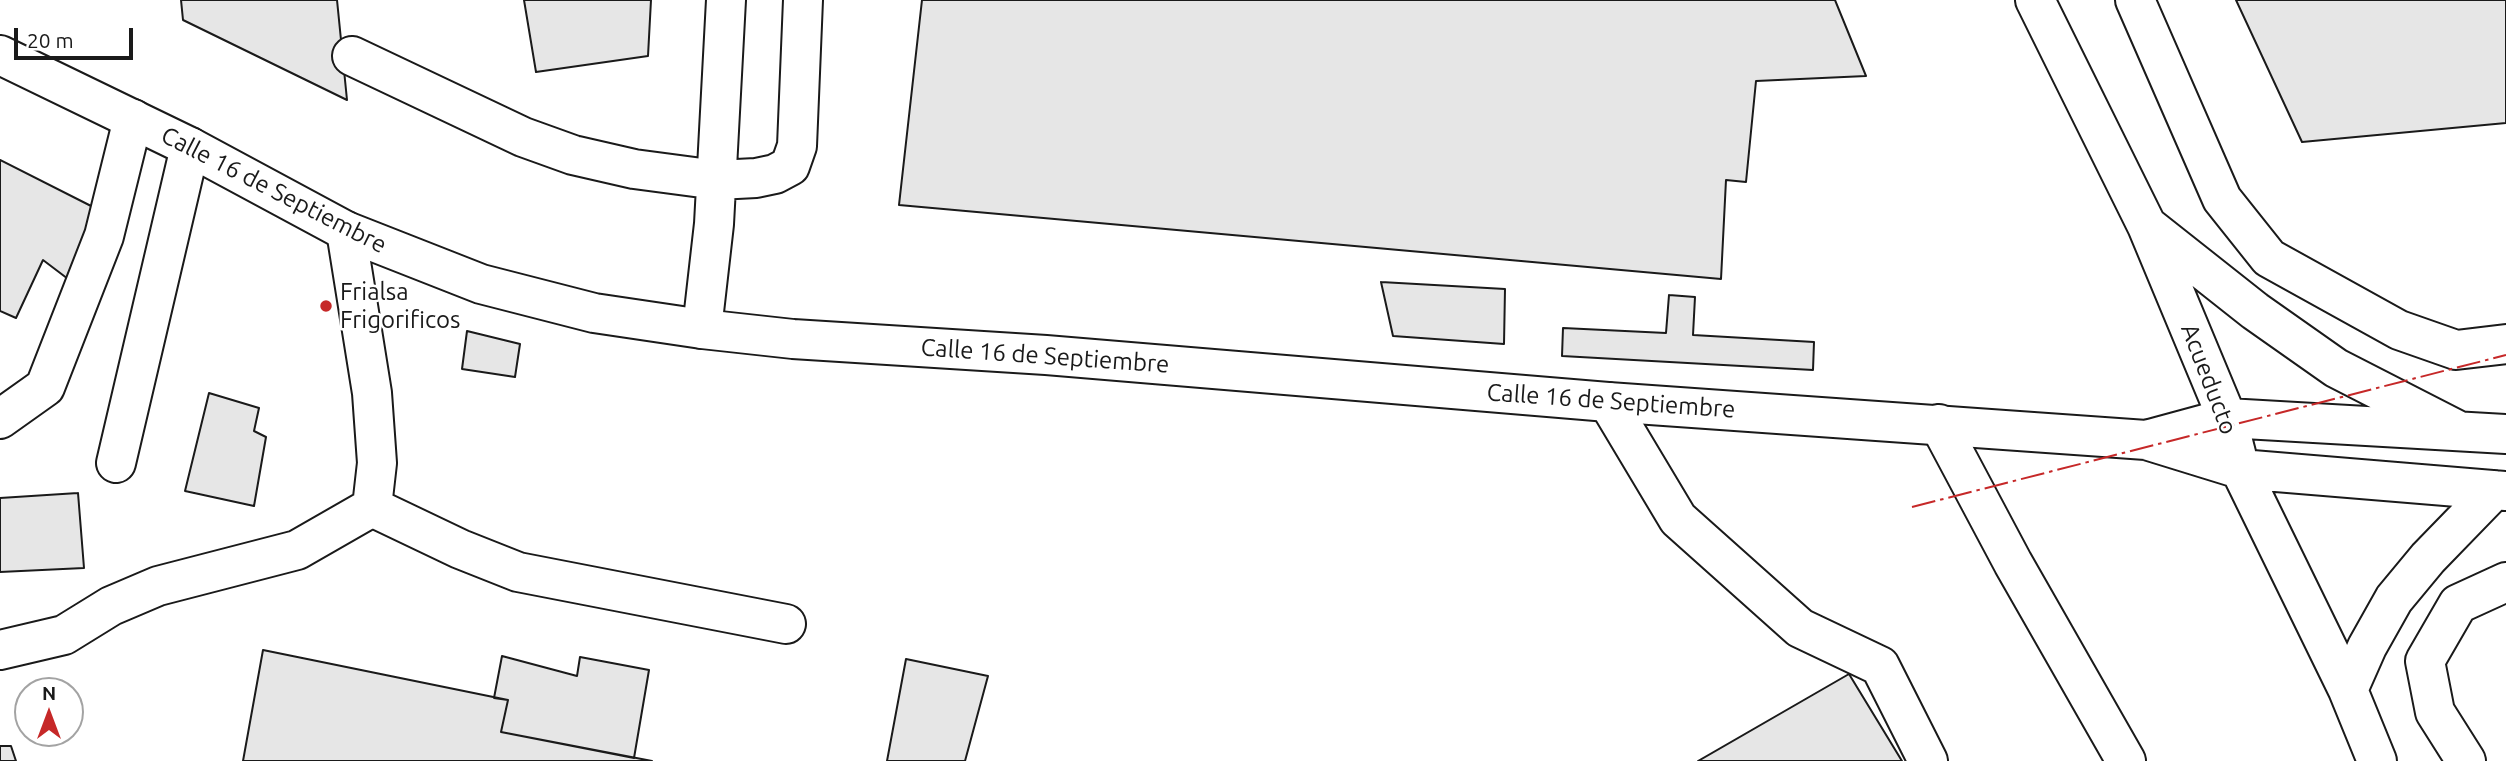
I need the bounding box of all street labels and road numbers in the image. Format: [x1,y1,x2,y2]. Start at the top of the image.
street label: Calle 16 de Septiembre [156,121,392,259]
street label: Acueducto [2175,320,2243,438]
street label: Calle 16 de Septiembre [920,333,1170,379]
street label: Calle 16 de Septiembre [1486,378,1736,424]

